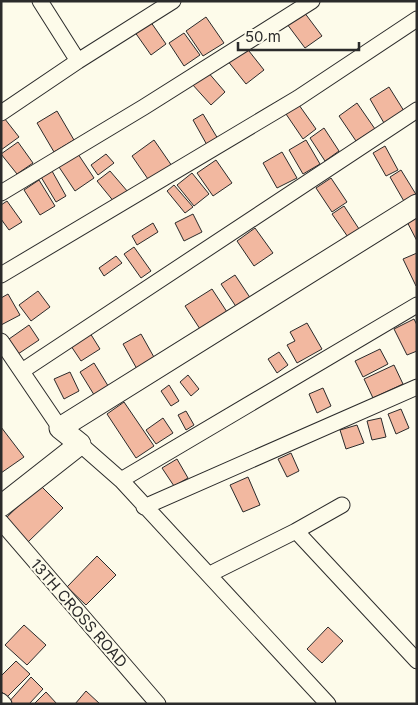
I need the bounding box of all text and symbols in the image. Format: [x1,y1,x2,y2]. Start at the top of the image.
scale bar [238,20,359,52]
text: 50 m [245,27,281,46]
street label: 13TH CROSS ROAD [27,555,131,671]

